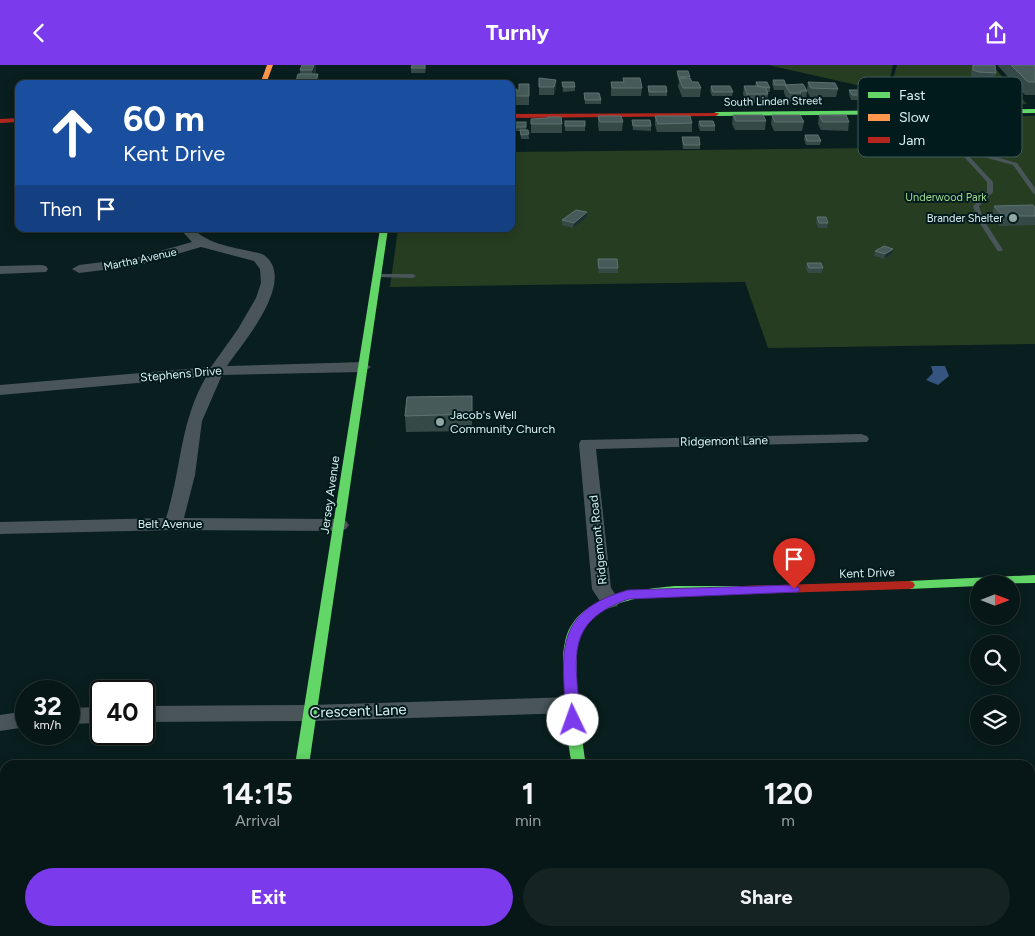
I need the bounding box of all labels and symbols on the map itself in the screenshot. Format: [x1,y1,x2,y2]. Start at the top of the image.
legend [858,77,1022,157]
text: Fast [899,87,925,104]
street label: South Linden Street [723,94,823,109]
text: Slow [899,109,930,126]
text: Jam [899,132,925,149]
park label: Underwood Park [905,191,987,204]
place label: Brander Shelter [927,212,1003,225]
marker: Brander Shelter [1007,212,1019,224]
street label: Martha Avenue [102,245,178,274]
street label: Stephens Drive [140,363,223,385]
place label: Jacob's Well Community Church [450,408,556,436]
marker: Jacob's Well Community Church [434,416,446,428]
street label: Ridgemont Lane [680,433,769,449]
street label: Jersey Avenue [318,455,342,535]
street label: Ridgemont Road [586,495,610,585]
street label: Belt Avenue [138,517,203,531]
pin [773,538,815,589]
street label: Kent Drive [839,565,896,581]
north arrow [970,575,1020,625]
speed limit sign: 40 [90,680,155,745]
position arrow [546,693,598,745]
street label: Crescent Lane [309,700,407,722]

